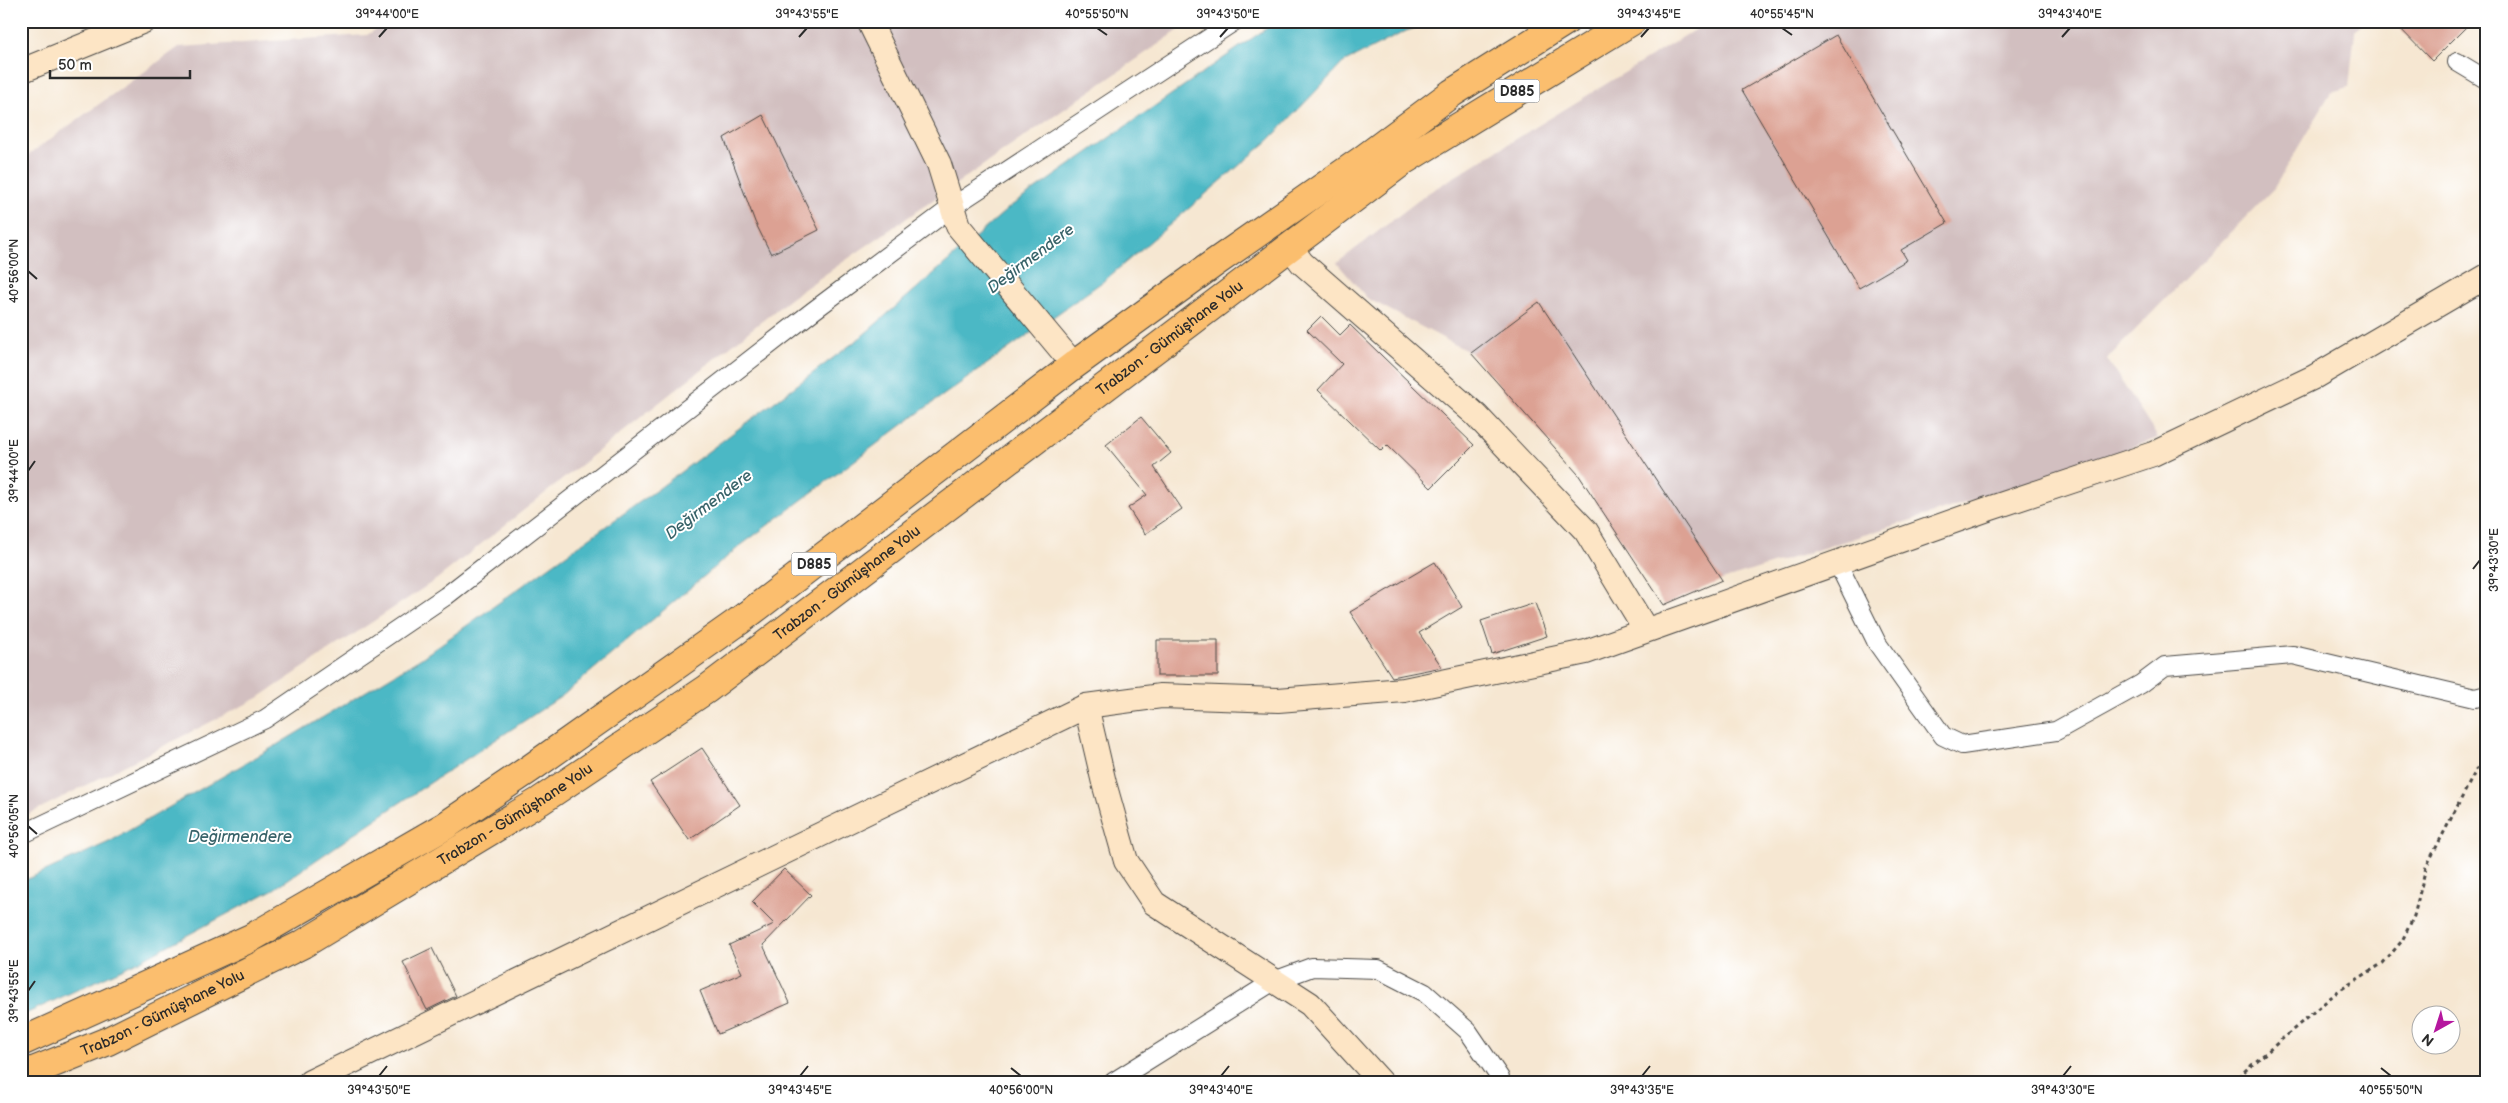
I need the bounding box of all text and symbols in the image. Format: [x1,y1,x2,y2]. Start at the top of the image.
text: 39°44'00"E [355,7,419,22]
text: 39°43'55"E [775,7,839,22]
text: 40°55'50"N [1065,7,1129,22]
text: 39°43'50"E [1196,7,1260,22]
text: 39°43'45"E [1617,7,1681,22]
text: 40°55'45"N [1750,7,1814,22]
text: 39°43'40"E [2038,7,2102,22]
scale bar [50,48,190,80]
text: 50 m [58,56,92,75]
road number: D885 [1494,80,1540,102]
water label: Değirmendere [984,220,1078,298]
text: 40°56'00"N [7,239,22,303]
street label: Trabzon - Gümüşhane Yolu [1092,276,1247,400]
text: 39°44'00"E [7,439,22,503]
water label: Değirmendere [662,466,756,544]
street label: Trabzon - Gümüşhane Yolu [770,521,924,645]
text: 39°43'30"E [2487,528,2502,592]
road number: D885 [792,552,836,576]
street label: Trabzon - Gümüşhane Yolu [434,759,596,870]
text: 40°56'05"N [7,794,22,858]
water label: Değirmendere [188,828,292,847]
text: 39°43'55"E [7,959,22,1023]
street label: Trabzon - Gümüşhane Yolu [78,965,247,1060]
north arrow [2410,1006,2460,1056]
text: N [2419,1030,2438,1050]
text: 39°43'50"E [347,1083,411,1098]
text: 39°43'45"E [768,1083,832,1098]
text: 40°56'00"N [989,1083,1053,1098]
text: 39°43'40"E [1189,1083,1253,1098]
text: 39°43'35"E [1610,1083,1674,1098]
text: 39°43'30"E [2031,1083,2095,1098]
text: 40°55'50"N [2359,1083,2423,1098]

